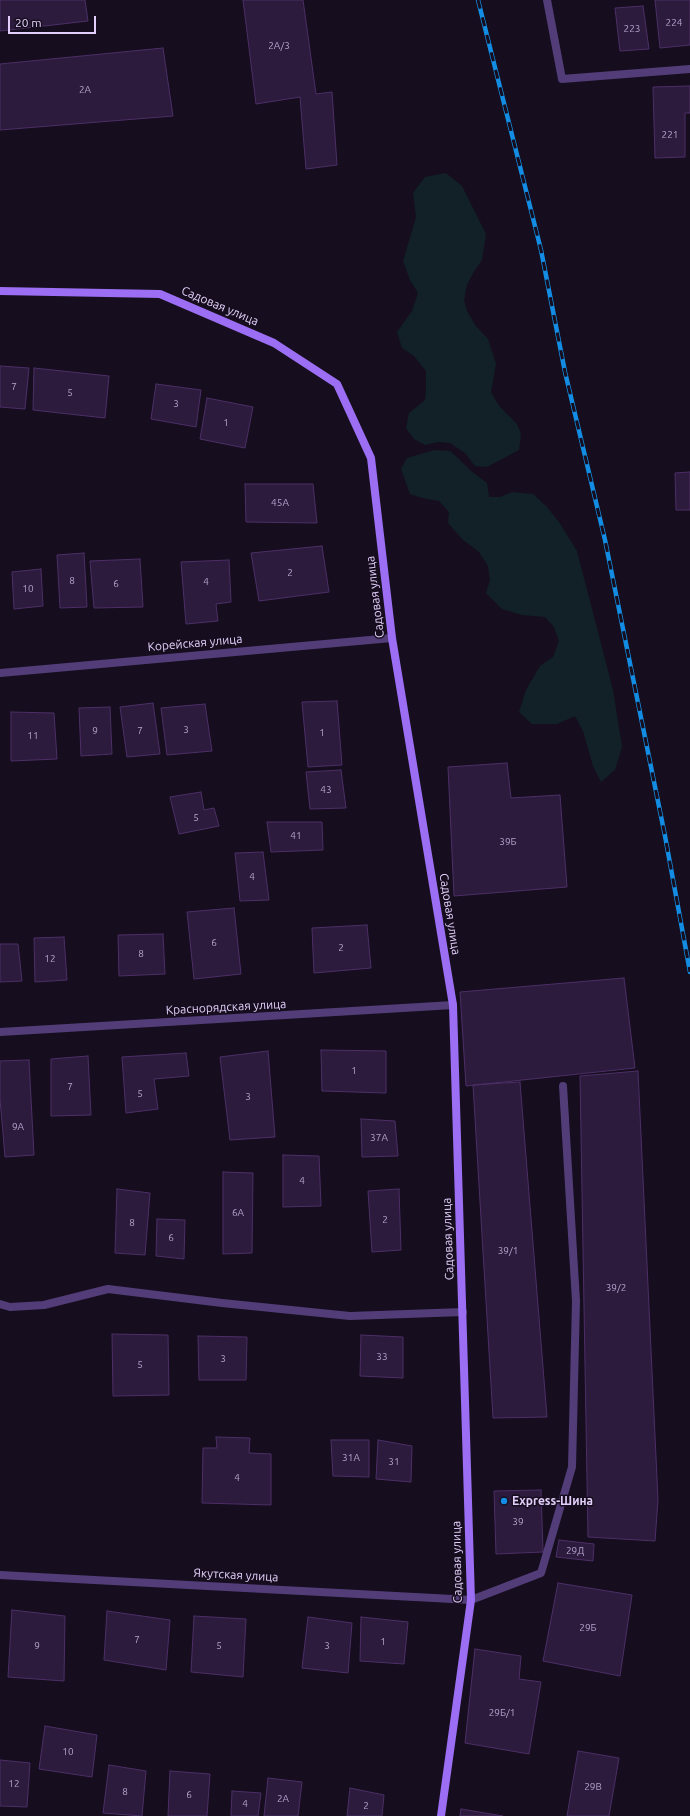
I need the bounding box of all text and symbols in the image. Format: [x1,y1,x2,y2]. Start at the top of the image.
scale bar [10,8,98,34]
text: 20 m [15,16,42,29]
house number: 224 [666,17,682,29]
house number: 223 [624,23,640,35]
house number: 2А/3 [268,40,290,52]
house number: 2А [79,84,91,96]
house number: 221 [662,129,678,141]
street label: Садовая улица [179,283,261,329]
house number: 7 [11,381,17,393]
house number: 5 [67,387,73,399]
house number: 3 [173,398,179,410]
house number: 1 [223,417,229,429]
house number: 45А [271,497,289,509]
street label: Садовая улица [363,555,387,639]
house number: 2 [287,567,293,579]
house number: 8 [69,575,75,587]
house number: 4 [203,576,209,588]
house number: 6 [113,578,119,590]
house number: 10 [22,583,34,595]
street label: Корейская улица [147,632,243,654]
house number: 3 [183,724,189,736]
house number: 9 [92,725,98,737]
house number: 7 [137,725,143,737]
house number: 1 [319,727,325,739]
house number: 11 [27,730,39,742]
house number: 43 [320,784,332,796]
house number: 5 [193,812,199,824]
house number: 41 [290,830,302,842]
house number: 39Б [499,836,517,848]
house number: 4 [249,871,255,883]
street label: Садовая улица [436,872,464,956]
house number: 6 [211,937,217,949]
house number: 2 [338,942,344,954]
house number: 8 [138,948,144,960]
house number: 12 [44,953,56,965]
street label: Краснорядская улица [165,997,287,1017]
house number: 1 [351,1065,357,1077]
house number: 7 [67,1081,73,1093]
house number: 5 [137,1088,143,1100]
house number: 3 [245,1091,251,1103]
house number: 9А [12,1121,24,1133]
house number: 37А [370,1132,388,1144]
house number: 4 [299,1175,305,1187]
street label: Садовая улица [439,1198,457,1280]
house number: 6А [232,1207,244,1219]
house number: 2 [382,1214,388,1226]
house number: 8 [129,1217,135,1229]
house number: 6 [168,1232,174,1244]
house number: 39/1 [498,1245,518,1257]
house number: 39/2 [606,1282,626,1294]
house number: 33 [376,1351,388,1363]
house number: 3 [220,1353,226,1365]
house number: 5 [137,1359,143,1371]
house number: 31А [342,1452,360,1464]
house number: 31 [388,1456,400,1468]
house number: 4 [234,1472,240,1484]
place label: Express-Шина [512,1494,593,1508]
marker: Express-Шина [499,1496,509,1506]
house number: 39 [512,1516,524,1528]
street label: Садовая улица [449,1521,465,1603]
house number: 29Д [566,1545,584,1557]
street label: Якутская улица [193,1566,279,1584]
house number: 29Б [579,1622,597,1634]
house number: 7 [134,1634,140,1646]
house number: 1 [380,1636,386,1648]
house number: 9 [34,1640,40,1652]
house number: 5 [216,1640,222,1652]
house number: 3 [324,1640,330,1652]
house number: 29Б/1 [489,1707,515,1719]
house number: 10 [62,1746,74,1758]
house number: 12 [8,1778,20,1790]
house number: 29В [584,1781,602,1793]
house number: 8 [122,1786,128,1798]
house number: 6 [186,1789,192,1801]
house number: 2А [277,1793,289,1805]
house number: 4 [242,1798,248,1810]
house number: 2 [363,1800,369,1812]

